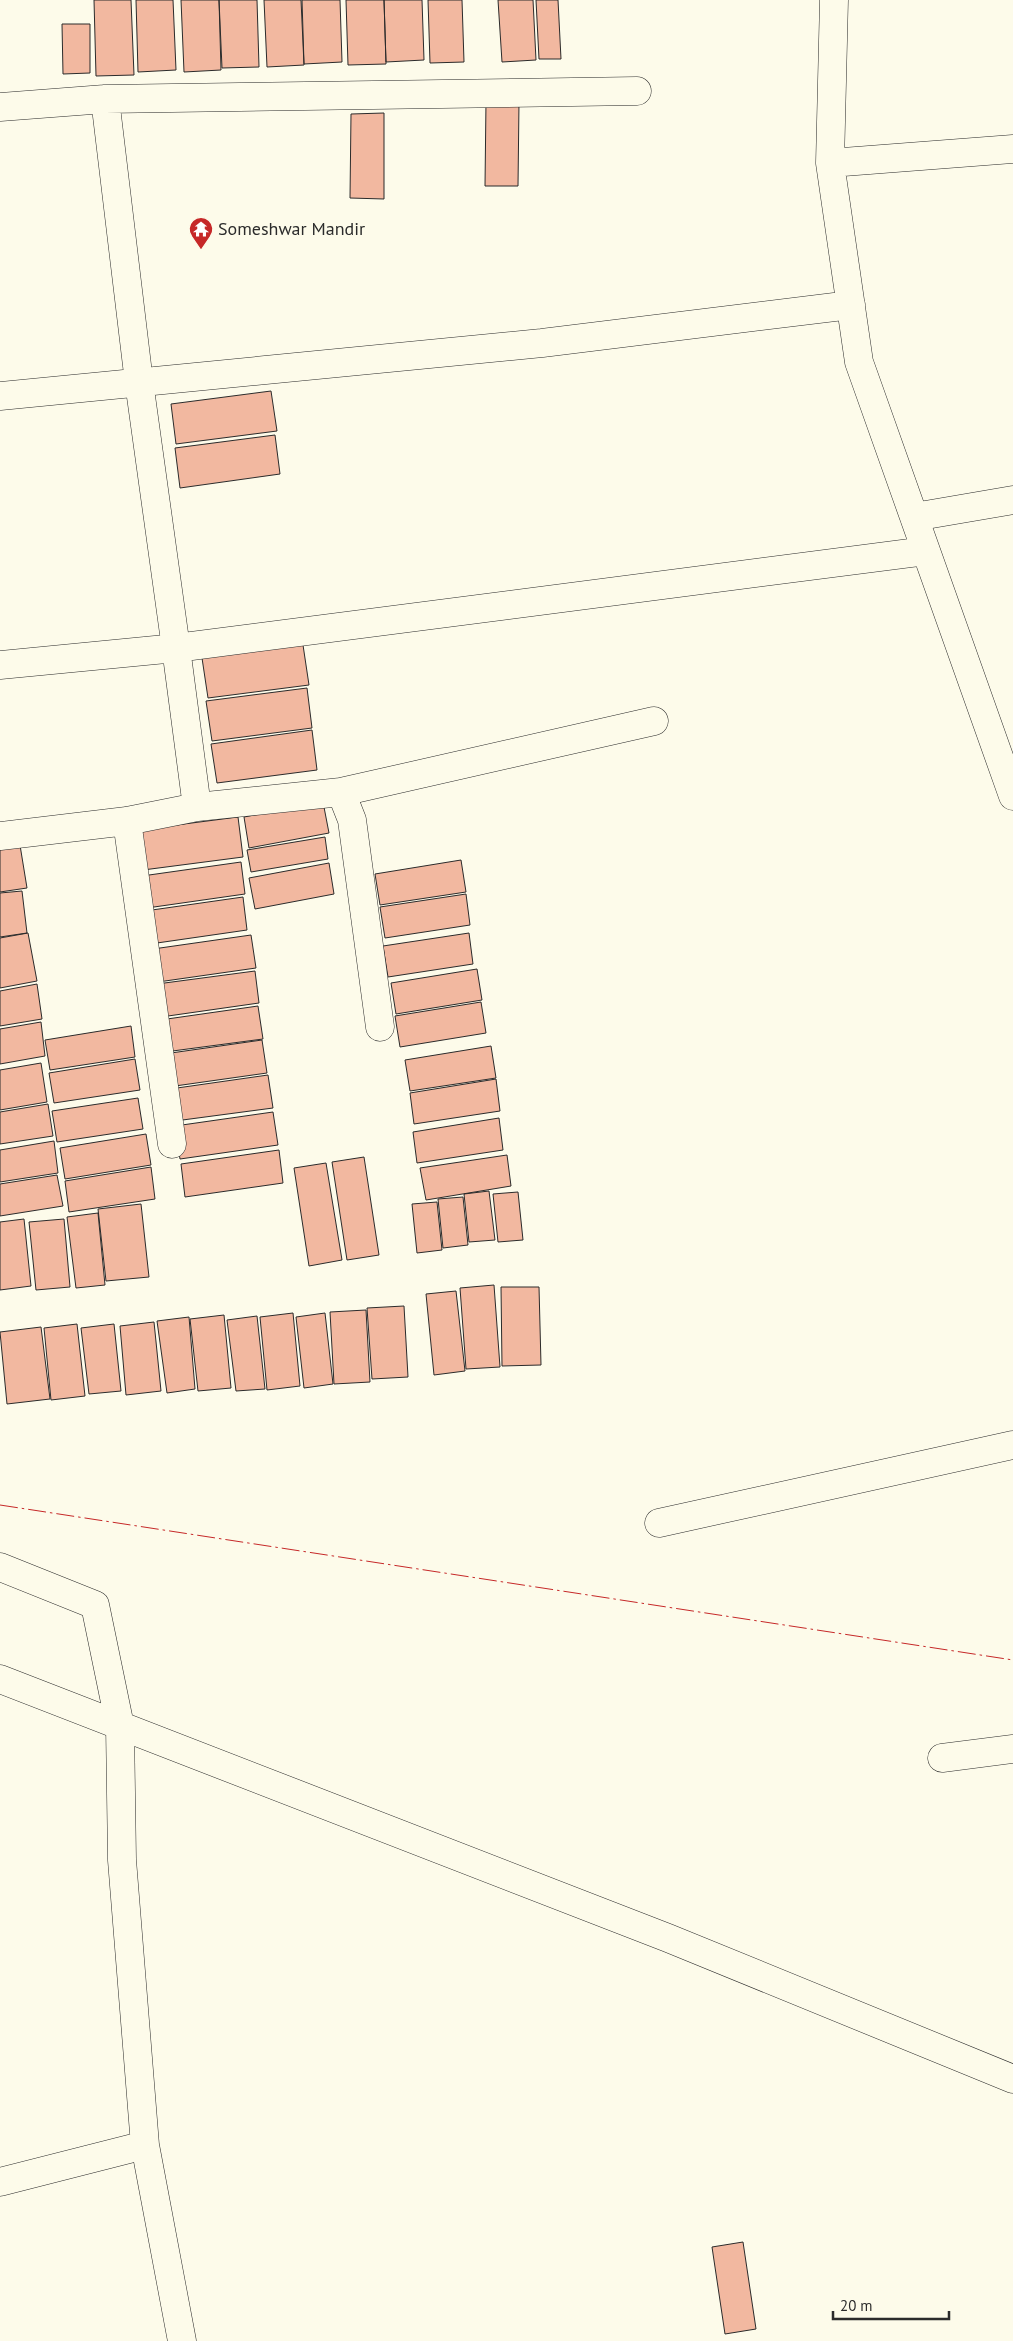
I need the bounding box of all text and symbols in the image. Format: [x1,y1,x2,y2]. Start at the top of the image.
temple icon: Someshwar Mandir [188,216,214,250]
place label: Someshwar Mandir [218,217,365,240]
scale bar [833,2288,949,2320]
text: 20 m [840,2296,873,2315]

